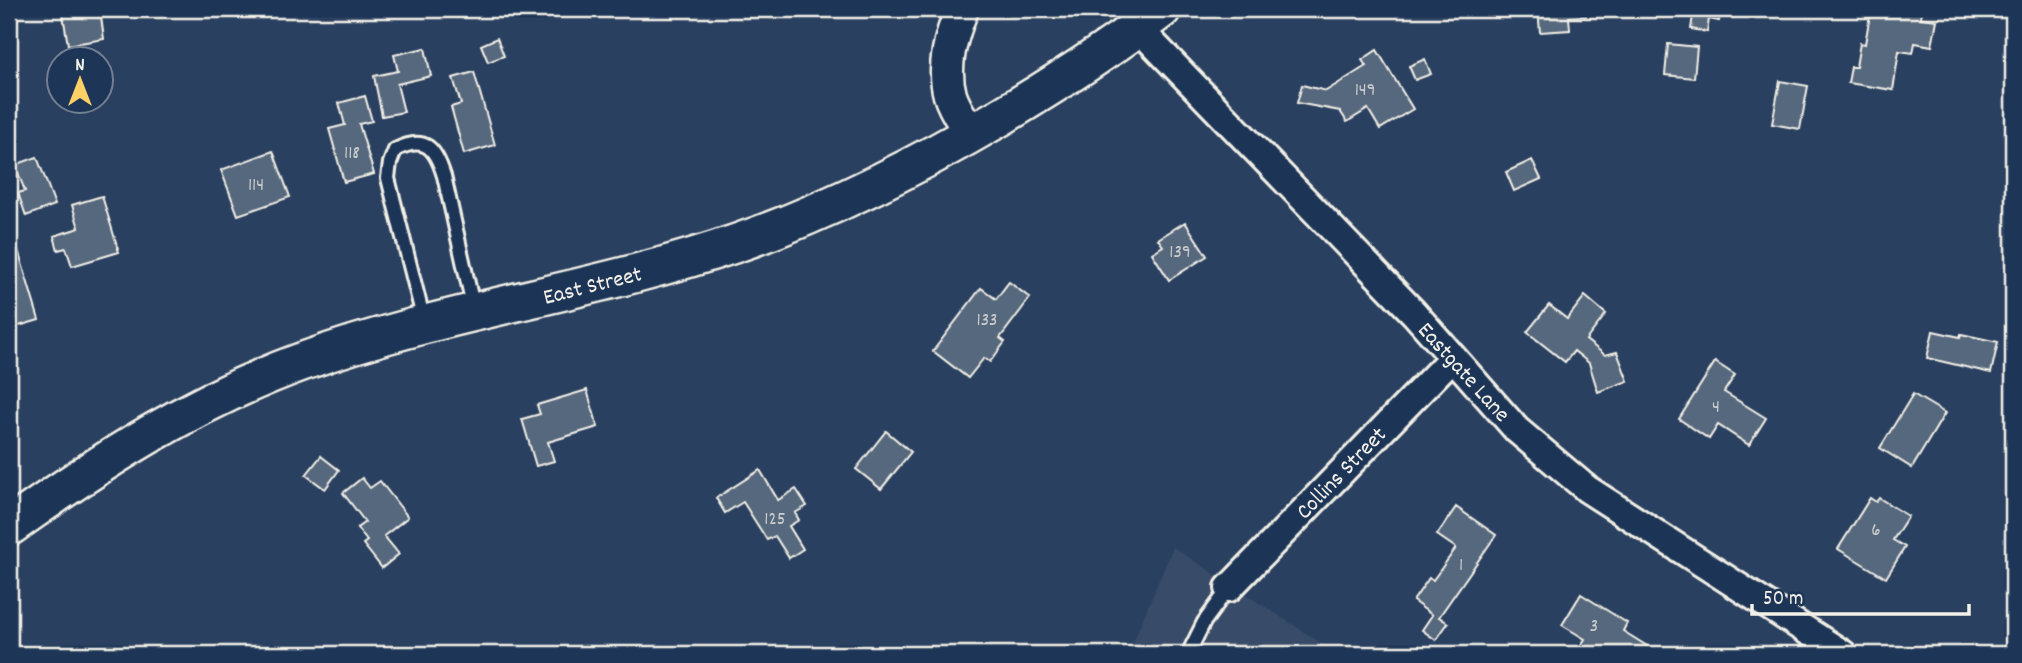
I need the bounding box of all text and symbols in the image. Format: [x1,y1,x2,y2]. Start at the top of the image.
north arrow [46,46,116,116]
text: N [75,53,85,80]
house number: 149 [1355,78,1375,105]
house number: 118 [344,141,360,168]
house number: 114 [248,173,264,200]
house number: 139 [1169,240,1191,267]
street label: East Street [540,259,646,316]
house number: 133 [976,308,998,335]
street label: Eastgate Lane [1408,316,1517,431]
house number: 4 [1712,395,1720,422]
street label: Collins Street [1290,420,1395,528]
house number: 125 [764,507,786,534]
house number: 6 [1871,518,1881,545]
house number: 1 [1459,553,1463,580]
scale bar [1752,572,1969,616]
text: 50 m [1763,585,1803,615]
house number: 3 [1590,614,1598,641]

